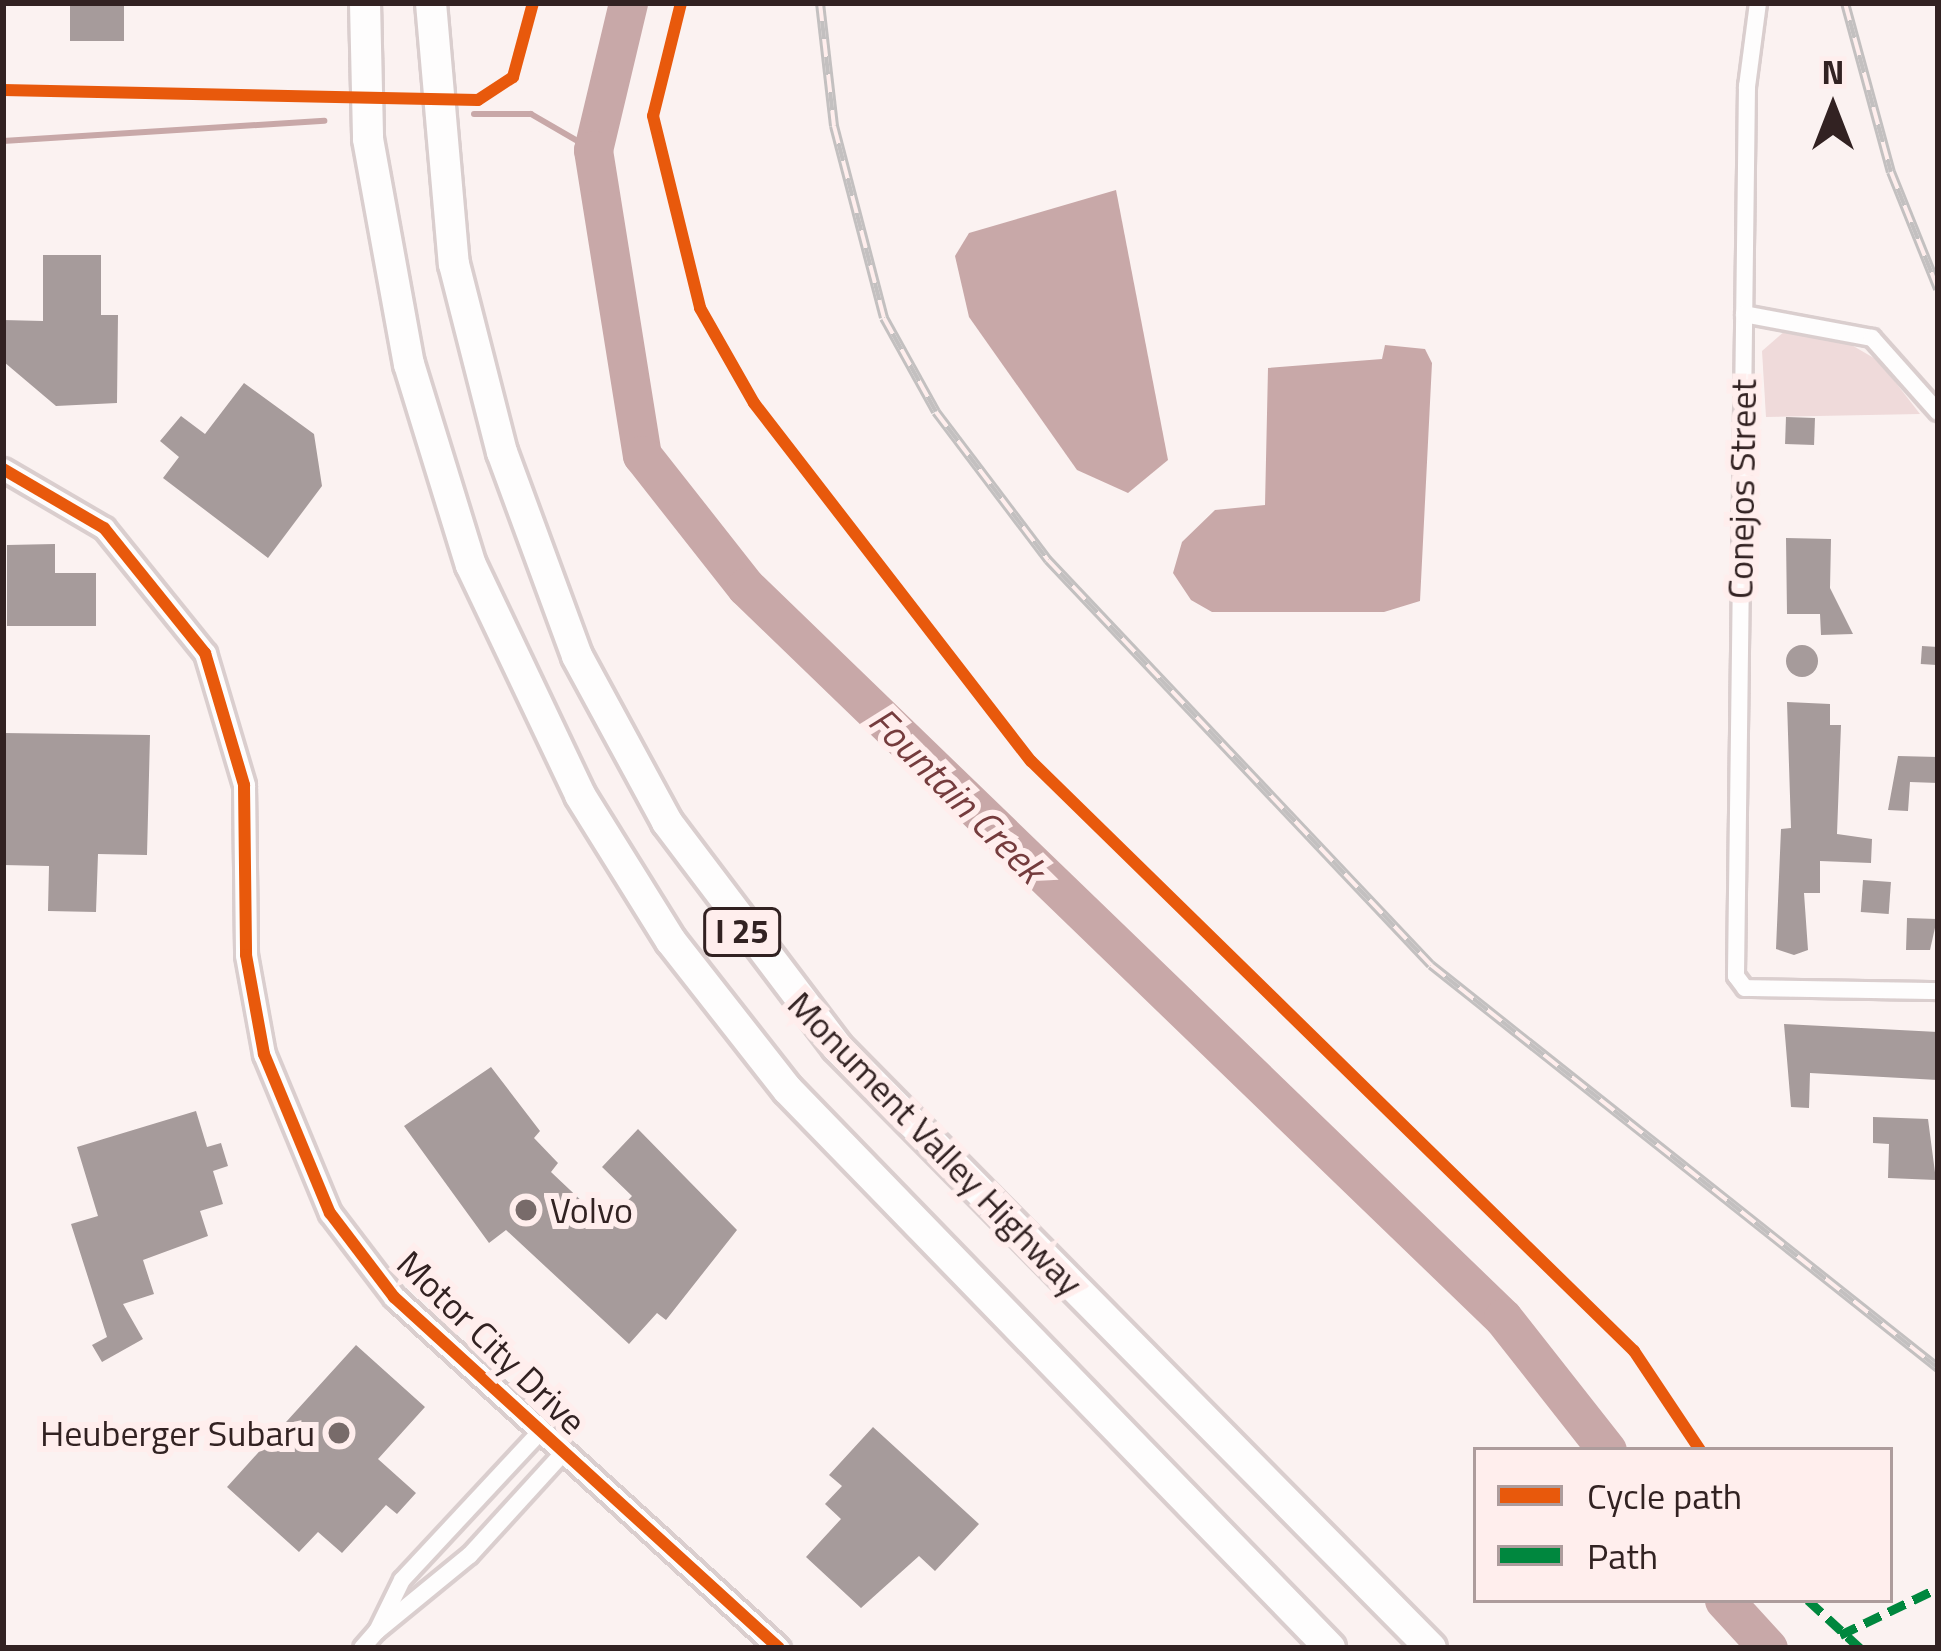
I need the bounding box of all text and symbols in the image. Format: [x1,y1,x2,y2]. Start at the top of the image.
text: N [1822,47,1844,97]
north arrow [1773,48,1893,168]
street label: Conejos Street [1717,379,1765,599]
water label: Fountain Creek [859,697,1055,893]
road number: I 25 [703,905,781,959]
street label: Monument Valley Highway [780,982,1092,1304]
place label: Volvo [550,1188,633,1232]
marker: Volvo [513,1197,539,1223]
street label: Motor City Drive [389,1241,595,1443]
place label: Heuberger Subaru [40,1411,315,1455]
marker: Heuberger Subaru [326,1420,352,1446]
legend [1473,1447,1893,1603]
text: Cycle path [1587,1468,1742,1523]
text: Path [1587,1528,1658,1583]

